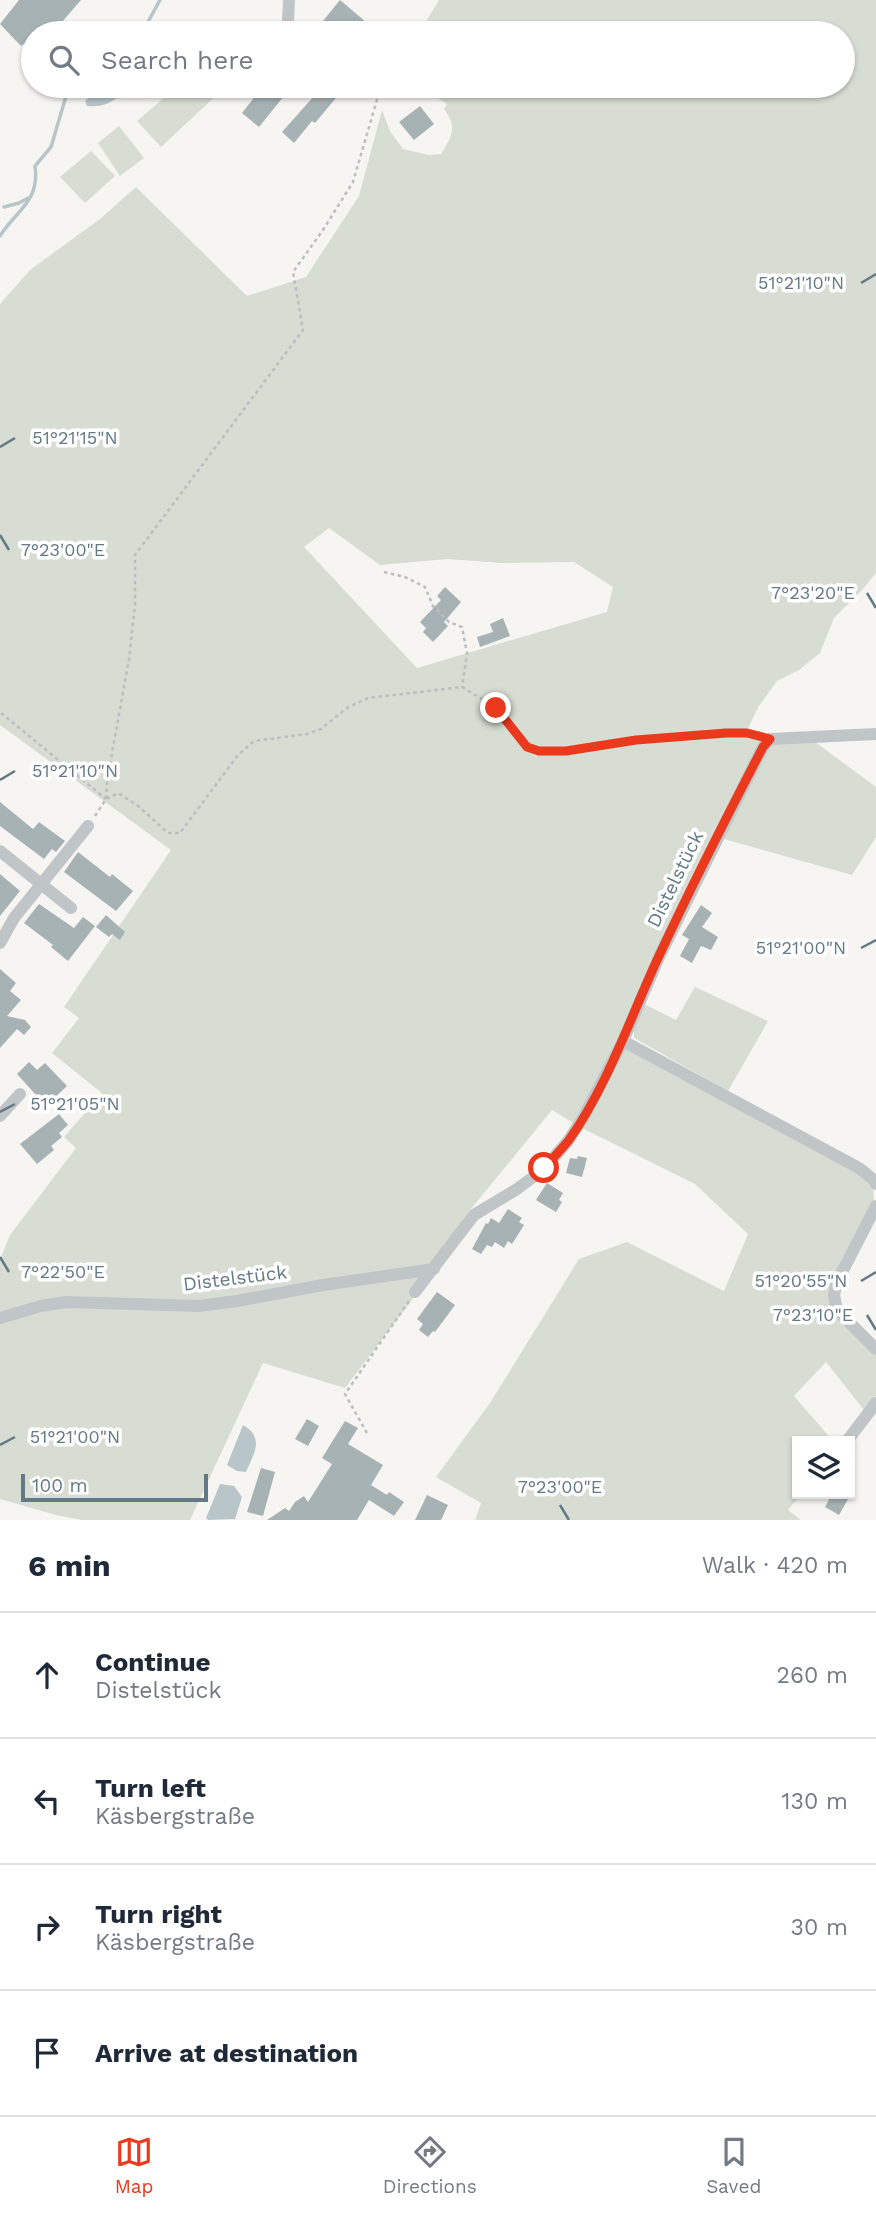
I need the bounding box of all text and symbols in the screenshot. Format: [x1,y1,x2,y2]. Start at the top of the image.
search box [21,21,855,98]
icon: search [45,41,83,79]
text: Search here [101,45,253,75]
text: 51°21'10"N [758,272,844,293]
text: 51°21'15"N [32,427,118,448]
text: 7°23'00"E [21,539,105,560]
text: 7°23'20"E [771,582,855,603]
route end [480,692,511,723]
text: 51°21'10"N [32,760,118,781]
street label: Distelstück [642,827,708,931]
text: 51°21'00"N [756,937,846,958]
text: 51°21'05"N [30,1093,120,1114]
route start [528,1152,559,1183]
street label: Distelstück [182,1260,288,1296]
text: 7°22'50"E [21,1261,105,1282]
text: 51°20'55"N [754,1270,848,1291]
text: 7°23'10"E [773,1304,853,1325]
text: 51°21'00"N [30,1426,120,1447]
map controls [792,1436,855,1499]
button: layers [792,1436,855,1499]
scale bar [21,1471,208,1503]
text: 100 m [32,1474,88,1497]
text: 7°23'00"E [518,1476,602,1497]
text: 6 min [28,1548,111,1583]
text: Walk · 420 m [702,1552,848,1579]
text: Continue [95,1647,211,1677]
icon: ahead [28,1656,66,1694]
text: 260 m [777,1662,848,1689]
text: Distelstück [95,1677,222,1704]
text: Turn left [95,1773,206,1803]
icon: left [28,1782,66,1820]
text: 130 m [782,1788,848,1815]
text: Käsbergstraße [95,1803,255,1830]
text: Turn right [95,1899,222,1929]
icon: right [28,1908,66,1946]
text: 30 m [791,1914,848,1941]
text: Käsbergstraße [95,1929,255,1956]
icon: arrive [28,2034,66,2072]
text: Arrive at destination [95,2038,358,2068]
tab: Map [115,2133,153,2198]
tab: Directions [383,2133,477,2198]
tab: Saved [706,2133,761,2198]

